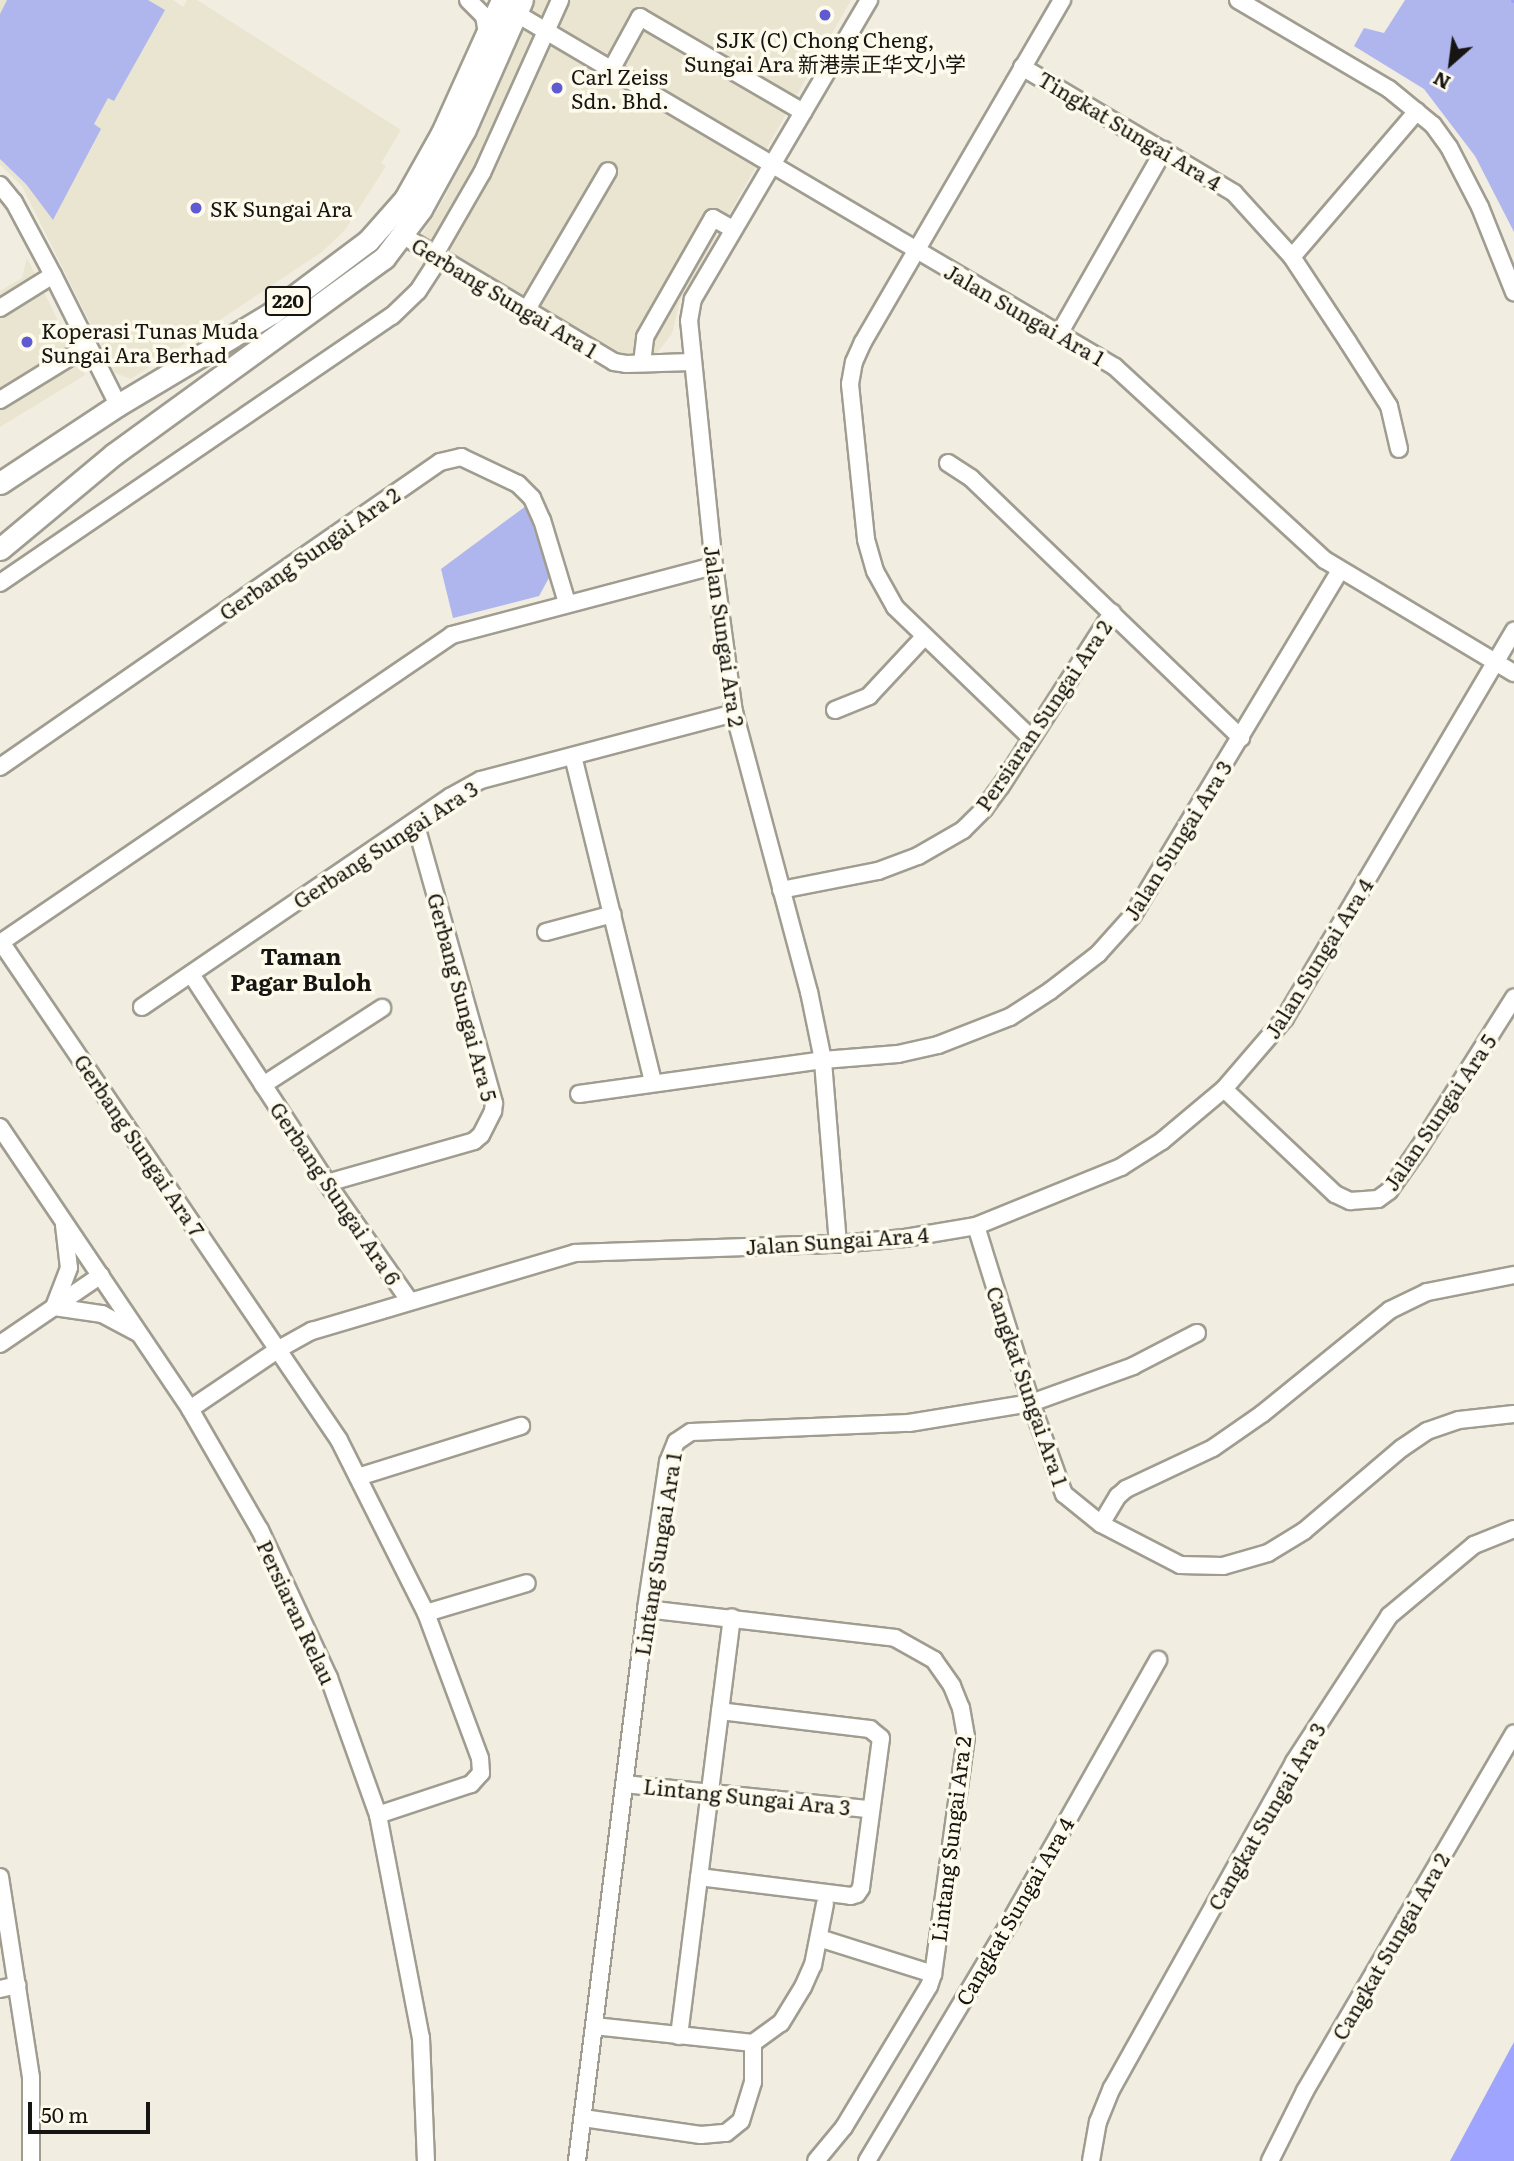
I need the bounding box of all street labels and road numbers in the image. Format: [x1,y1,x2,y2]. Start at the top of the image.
street label: Tingkat Sungai Ara 4 [1034,65,1226,195]
street label: Gerbang Sungai Ara 1 [408,232,602,362]
street label: Jalan Sungai Ara 1 [940,258,1110,370]
road number: 220 [264,286,312,316]
street label: Gerbang Sungai Ara 2 [214,481,404,625]
street label: Jalan Sungai Ara 2 [700,544,750,728]
street label: Persiaran Sungai Ara 2 [970,615,1116,815]
street label: Jalan Sungai Ara 3 [1118,755,1236,925]
street label: Gerbang Sungai Ara 3 [288,775,482,913]
street label: Jalan Sungai Ara 4 [1259,873,1377,1043]
street label: Gerbang Sungai Ara 5 [423,890,503,1104]
street label: Jalan Sungai Ara 5 [1377,1029,1501,1195]
street label: Gerbang Sungai Ara 7 [70,1049,210,1241]
street label: Gerbang Sungai Ara 6 [265,1097,407,1289]
street label: Jalan Sungai Ara 4 [744,1221,930,1259]
street label: Cangkat Sungai Ara 1 [982,1283,1074,1489]
street label: Lintang Sungai Ara 1 [628,1451,686,1657]
street label: Persiaran Relau [253,1536,341,1688]
street label: Cangkat Sungai Ara 3 [1202,1718,1330,1914]
street label: Lintang Sungai Ara 2 [925,1734,975,1944]
street label: Lintang Sungai Ara 3 [642,1773,852,1819]
street label: Cangkat Sungai Ara 4 [950,1813,1078,2009]
street label: Cangkat Sungai Ara 2 [1326,1848,1454,2044]

